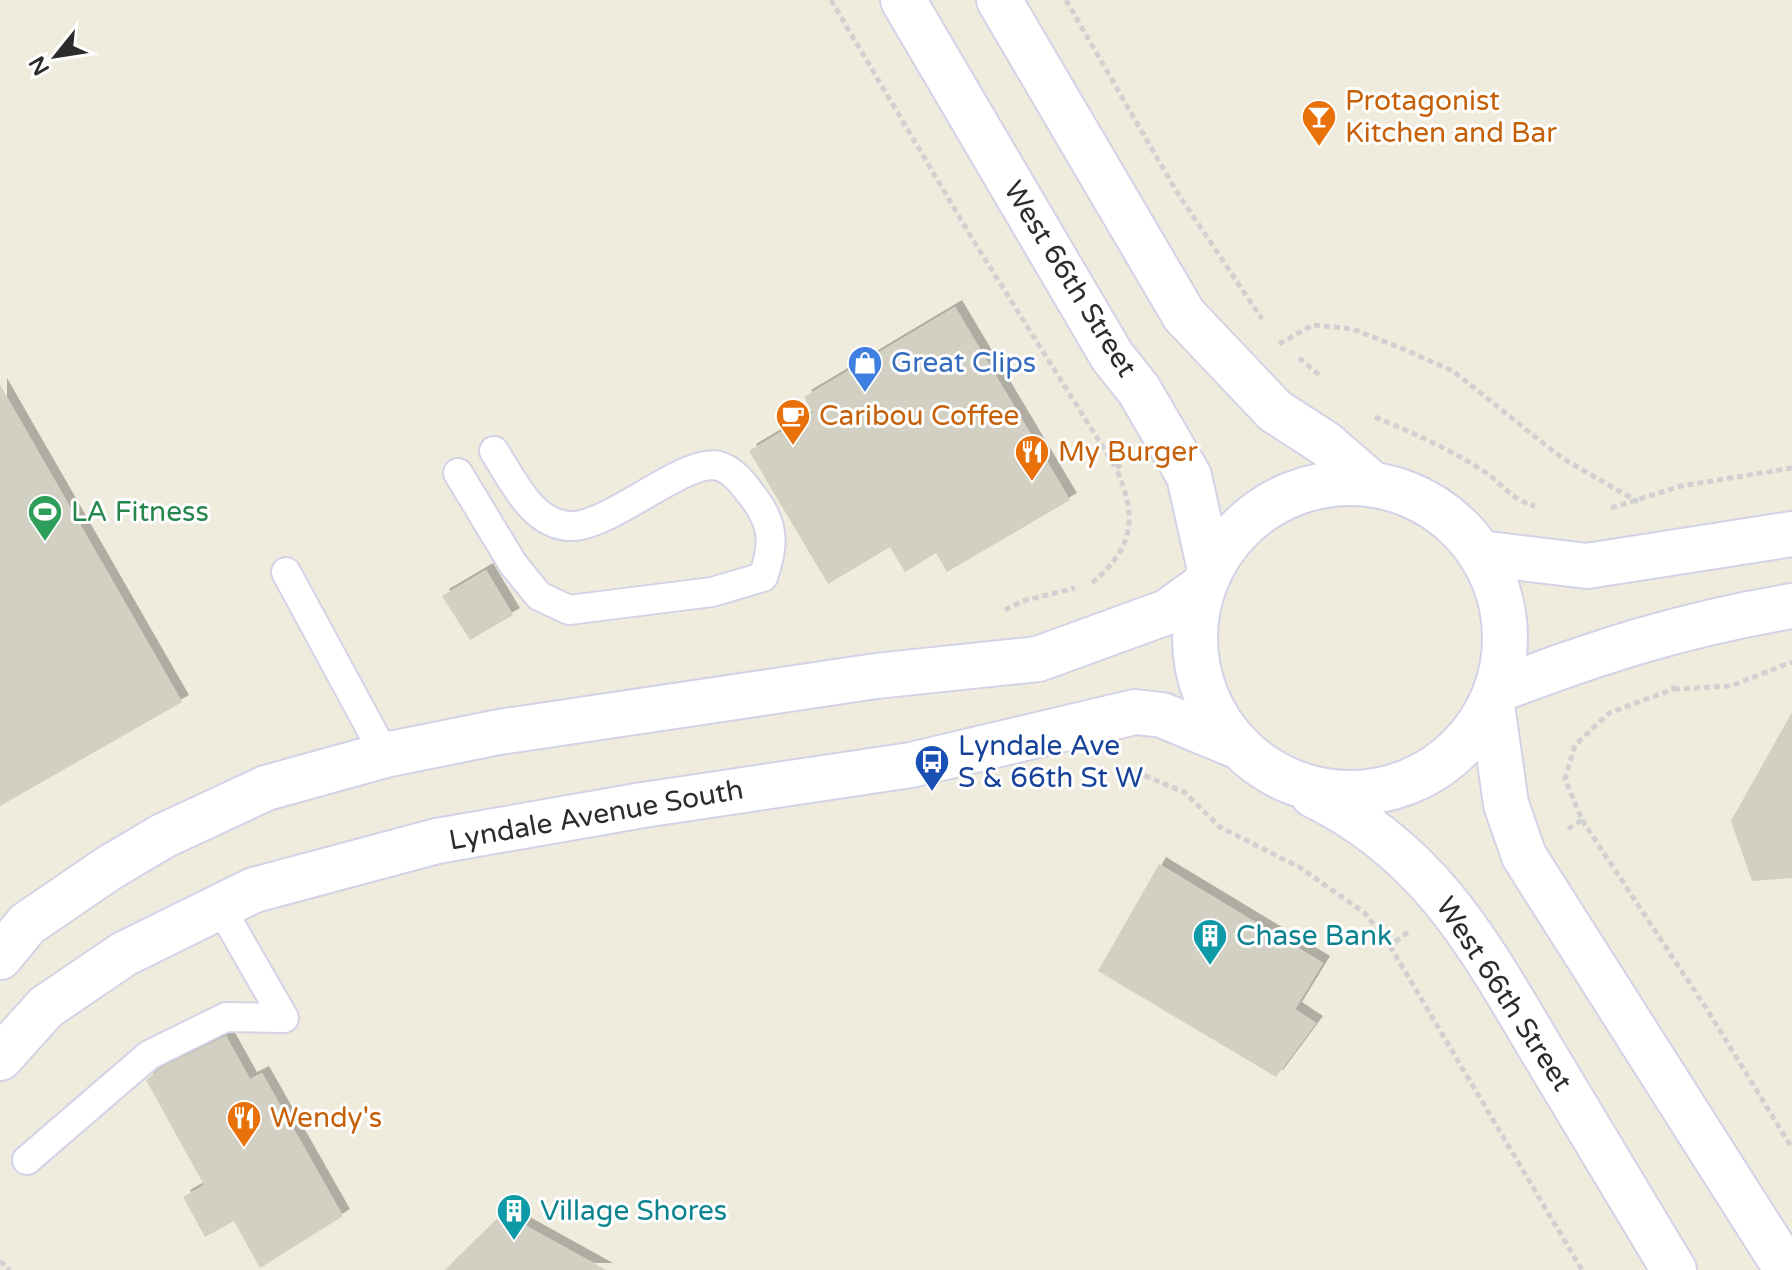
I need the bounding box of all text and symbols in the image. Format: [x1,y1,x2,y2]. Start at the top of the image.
north arrow [16,16,96,96]
text: N [24,51,55,80]
place label: Protagonist Kitchen and Bar [1345,84,1557,150]
bar icon: Protagonist Kitchen and Bar [1300,98,1338,148]
street label: West 66th Street [996,175,1144,383]
shop icon: Great Clips [846,344,884,394]
place label: Great Clips [891,346,1036,380]
cafe icon: Caribou Coffee [774,397,812,447]
place label: Caribou Coffee [819,399,1019,433]
restaurant icon: My Burger [1013,433,1051,483]
place label: My Burger [1058,435,1198,469]
sports icon: LA Fitness [26,493,64,543]
place label: LA Fitness [71,495,209,529]
place label: Lyndale Ave S & 66th St W [958,729,1143,795]
bus stop icon: Lyndale Ave S & 66th St W [913,743,951,793]
street label: Lyndale Avenue South [446,772,746,858]
street label: West 66th Street [1429,891,1580,1098]
building icon: Chase Bank [1191,917,1229,967]
place label: Chase Bank [1236,919,1392,953]
restaurant icon: Wendy's [225,1099,263,1149]
place label: Wendy's [270,1101,382,1135]
building icon: Village Shores [495,1192,533,1242]
place label: Village Shores [540,1194,727,1228]

